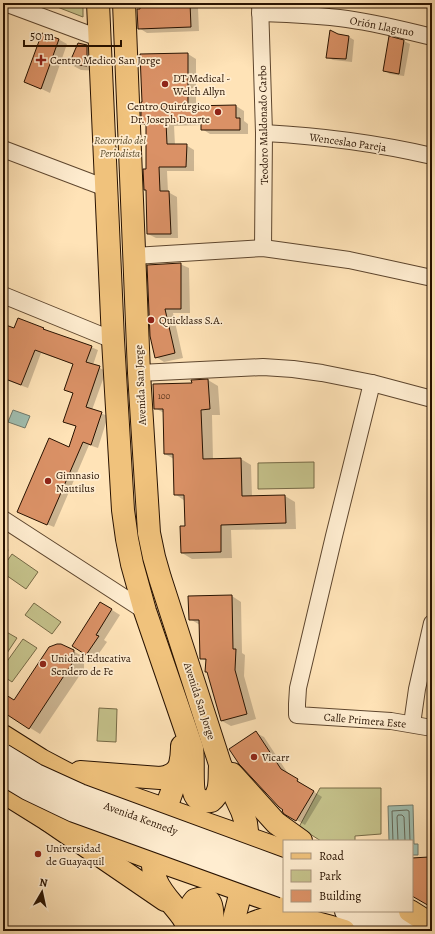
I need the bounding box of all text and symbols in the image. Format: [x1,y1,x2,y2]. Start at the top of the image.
street label: Orión Llaguno [349,13,416,40]
scale bar [24,22,121,48]
text: 50 m [30,28,54,44]
place label: Centro Medico San Jorge [50,53,161,68]
marker: Centro Medico San Jorge [35,54,47,66]
street label: Teodoro Maldonado Carbo [255,65,272,185]
place label: DT Medical - Welch Allyn [172,71,230,99]
marker: DT Medical - Welch Allyn [160,79,170,89]
place label: Centro Quirúrgico Dr. Joseph Duarte [127,99,211,127]
marker: Centro Quirúrgico Dr. Joseph Duarte [213,107,223,117]
street label: Wenceslao Pareja [307,130,388,155]
park label: Recorrido del Periodista [94,133,146,161]
place label: Quicklass S.A. [159,313,223,328]
marker: Quicklass S.A. [146,315,156,325]
street label: Avenida San Jorge [131,344,150,427]
house number: 100 [158,390,171,402]
place label: Gimnasio Nautilus [56,468,100,496]
marker: Gimnasio Nautilus [43,476,53,486]
place label: Unidad Educativa Sendero de Fe [51,651,132,679]
marker: Unidad Educativa Sendero de Fe [38,659,48,669]
street label: Avenida San Jorge [180,660,219,742]
street label: Calle Primera Este [323,709,407,732]
place label: Vicarr [261,750,289,765]
marker: Vicarr [249,752,259,762]
street label: Avenida Kennedy [101,798,180,839]
legend [283,840,413,912]
place label: Universidad de Guayaquil [46,841,105,869]
text: Road [319,848,345,864]
marker: Universidad de Guayaquil [33,849,43,859]
text: Park [319,868,342,884]
north arrow [22,872,62,912]
text: N [38,875,49,891]
text: Building [319,888,361,904]

